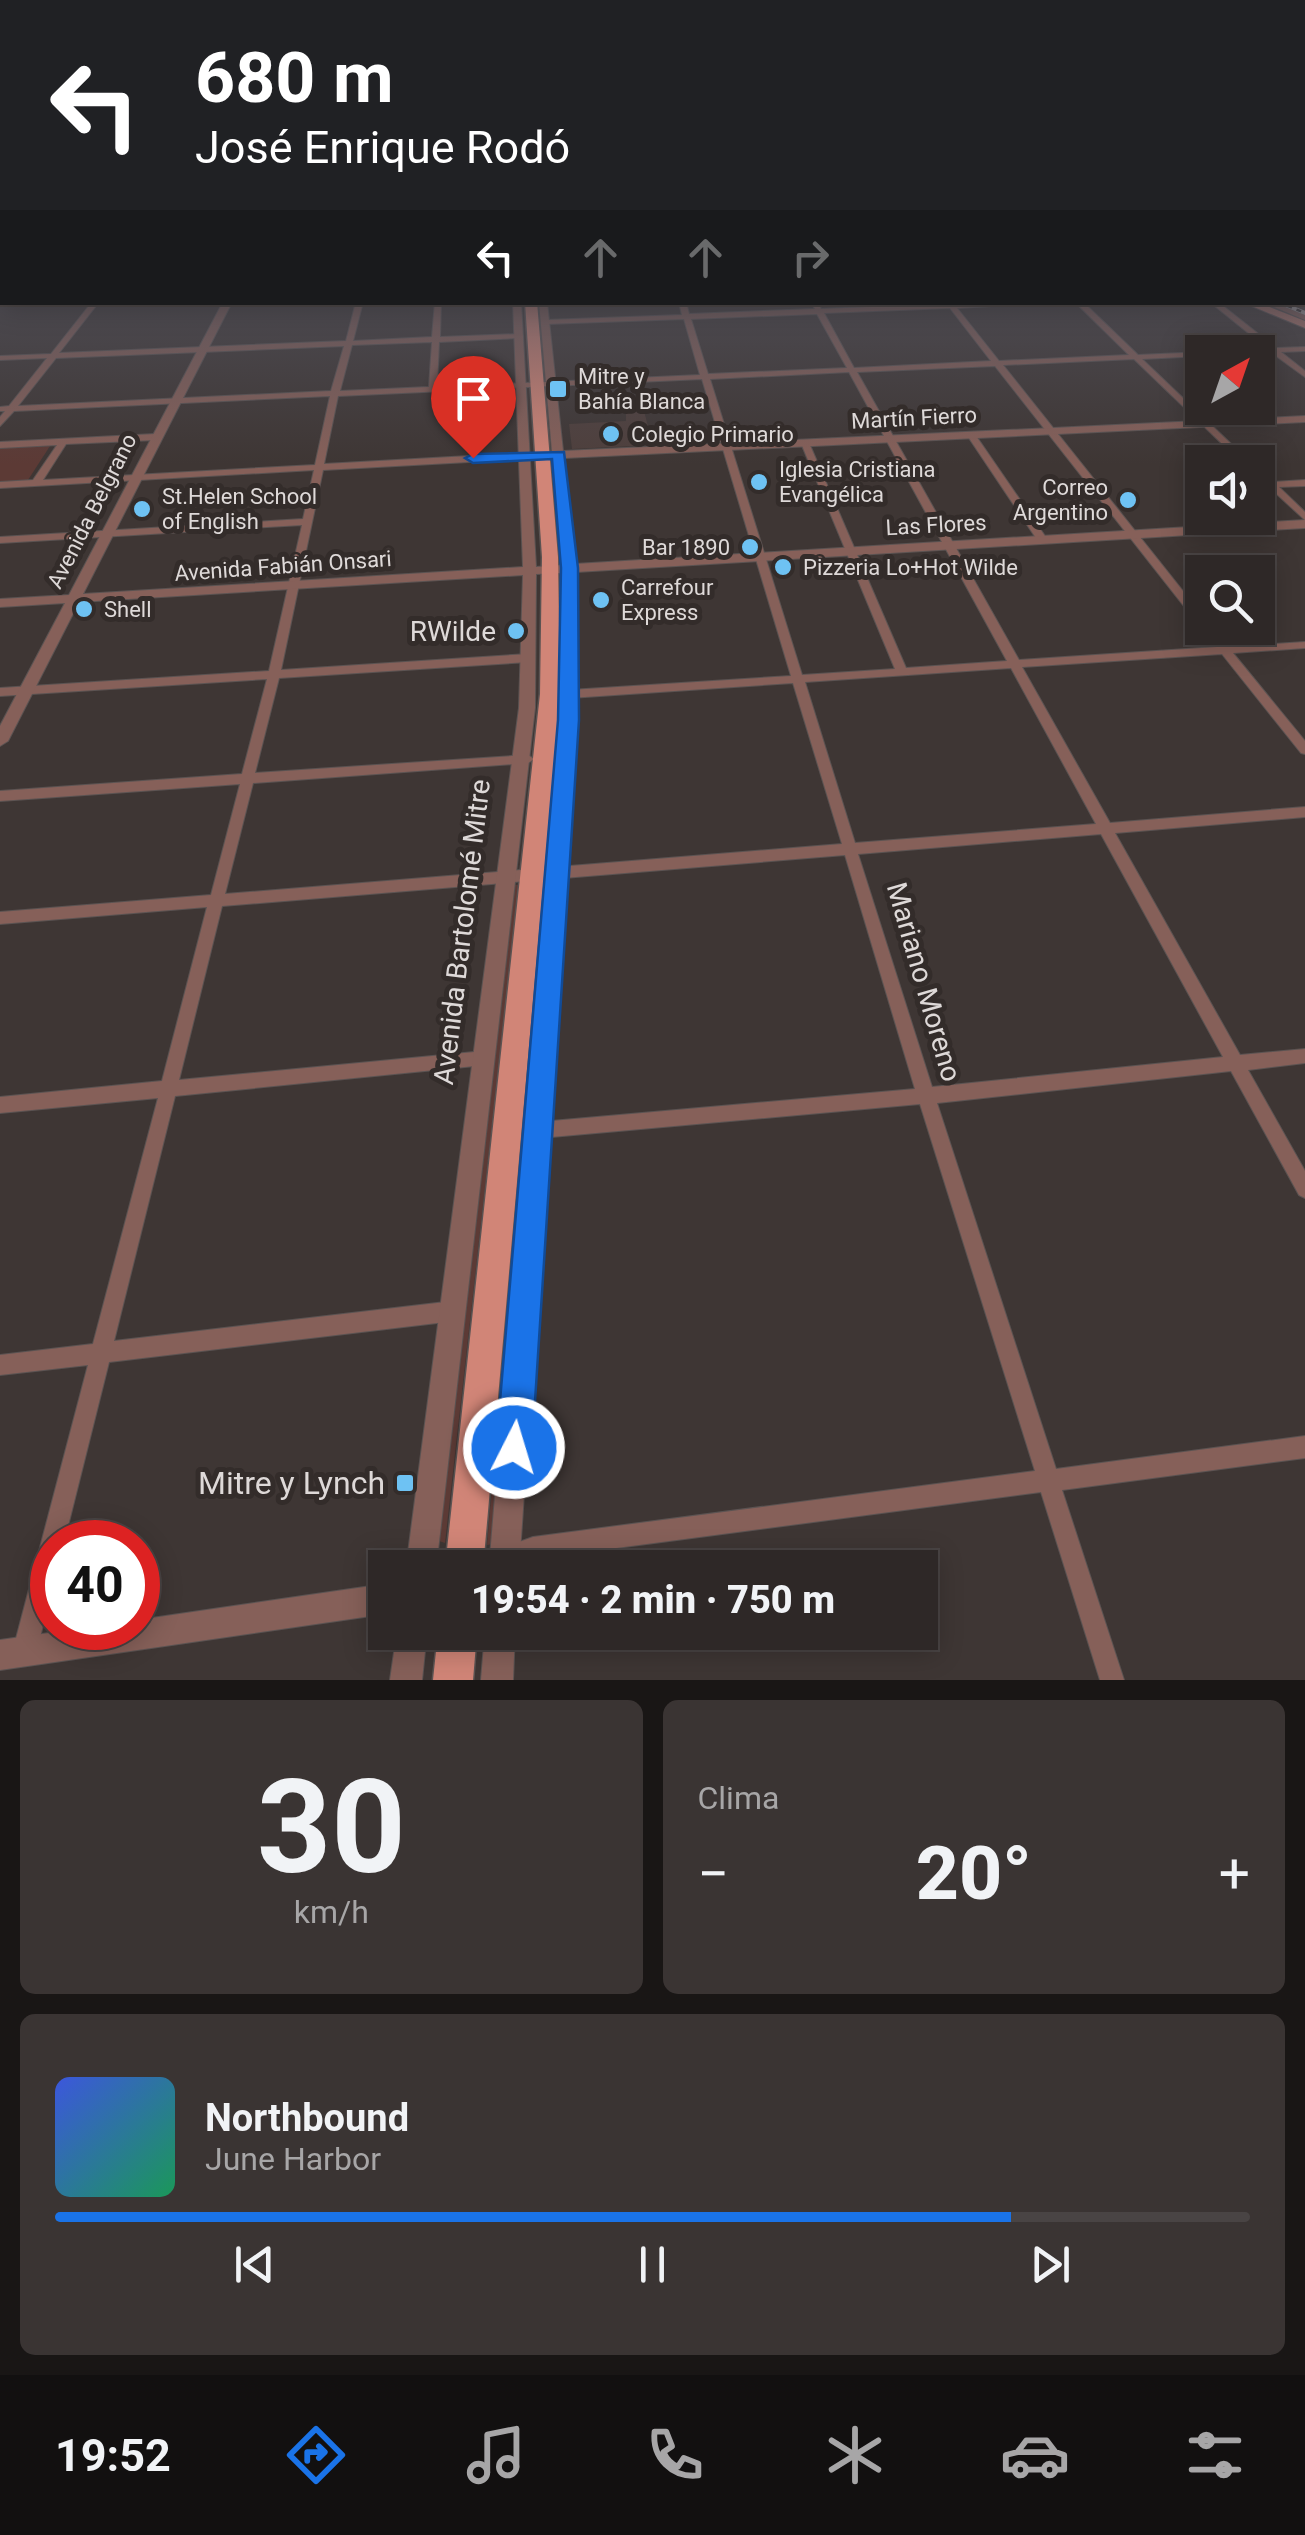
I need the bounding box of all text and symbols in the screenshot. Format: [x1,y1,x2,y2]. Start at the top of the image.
text: 680 m [195,37,394,119]
icon: left [30,40,160,170]
text: José Enrique Rodó [195,121,570,174]
icon: left [468,230,523,285]
icon: ahead [573,230,628,285]
icon: ahead [678,230,733,285]
icon: right [783,230,838,285]
north arrow [1185,335,1275,425]
map controls [1185,335,1275,645]
pin [431,356,516,459]
place label: Mitre y Bahía Blanca [578,364,705,414]
icon: arrive [446,371,501,426]
marker: Mitre y Bahía Blanca [547,378,569,400]
street label: Martín Fierro [851,402,977,434]
place label: Colegio Primario [631,422,794,447]
marker: Colegio Primario [600,423,622,445]
street label: Avenida Belgrano [42,430,142,592]
button: sound [1185,445,1275,535]
place label: Iglesia Cristiana Evangélica [779,457,936,507]
marker: Iglesia Cristiana Evangélica [748,471,770,493]
place label: Correo Argentino [1013,475,1108,525]
place label: St.Helen School of English [162,484,317,534]
marker: Correo Argentino [1117,489,1139,511]
marker: St.Helen School of English [131,498,153,520]
street label: Las Flores [885,510,987,540]
place label: Bar 1890 [642,535,730,560]
marker: Bar 1890 [739,536,761,558]
street label: Avenida Fabián Onsari [174,546,392,586]
place label: Pizzeria Lo+Hot Wilde [803,555,1018,580]
button: search [1185,555,1275,645]
marker: Pizzeria Lo+Hot Wilde [772,556,794,578]
place label: Carrefour Express [621,575,714,625]
marker: Carrefour Express [590,589,612,611]
place label: Shell [104,597,152,622]
marker: Shell [73,598,95,620]
place label: RWilde [410,615,496,648]
marker: RWilde [505,620,527,642]
street label: Avenida Bartolomé Mitre [427,777,497,1087]
street label: Mariano Moreno [880,879,968,1085]
position arrow [462,1396,566,1500]
place label: Mitre y Lynch [198,1464,385,1502]
marker: Mitre y Lynch [394,1472,416,1494]
speed limit sign: 40 [30,1520,160,1650]
text: 19:54 · 2 min · 750 m [471,1578,835,1622]
text: 30 [257,1751,406,1904]
text: Clima [698,1779,779,1817]
text: 20° [916,1829,1032,1917]
text: − [698,1842,729,1906]
text: + [1219,1842,1250,1906]
text: km/h [294,1893,369,1931]
text: Northbound [205,2096,409,2140]
text: June Harbor [205,2140,381,2178]
icon: previous [227,2237,282,2292]
icon: pause [625,2237,680,2292]
icon: next [1023,2237,1078,2292]
icon: directions [281,2420,351,2490]
icon: music [461,2420,531,2490]
icon: phone [640,2420,710,2490]
icon: climate [820,2420,890,2490]
icon: car [1000,2420,1070,2490]
icon: filters [1180,2420,1250,2490]
text: 19:52 [55,2429,171,2482]

